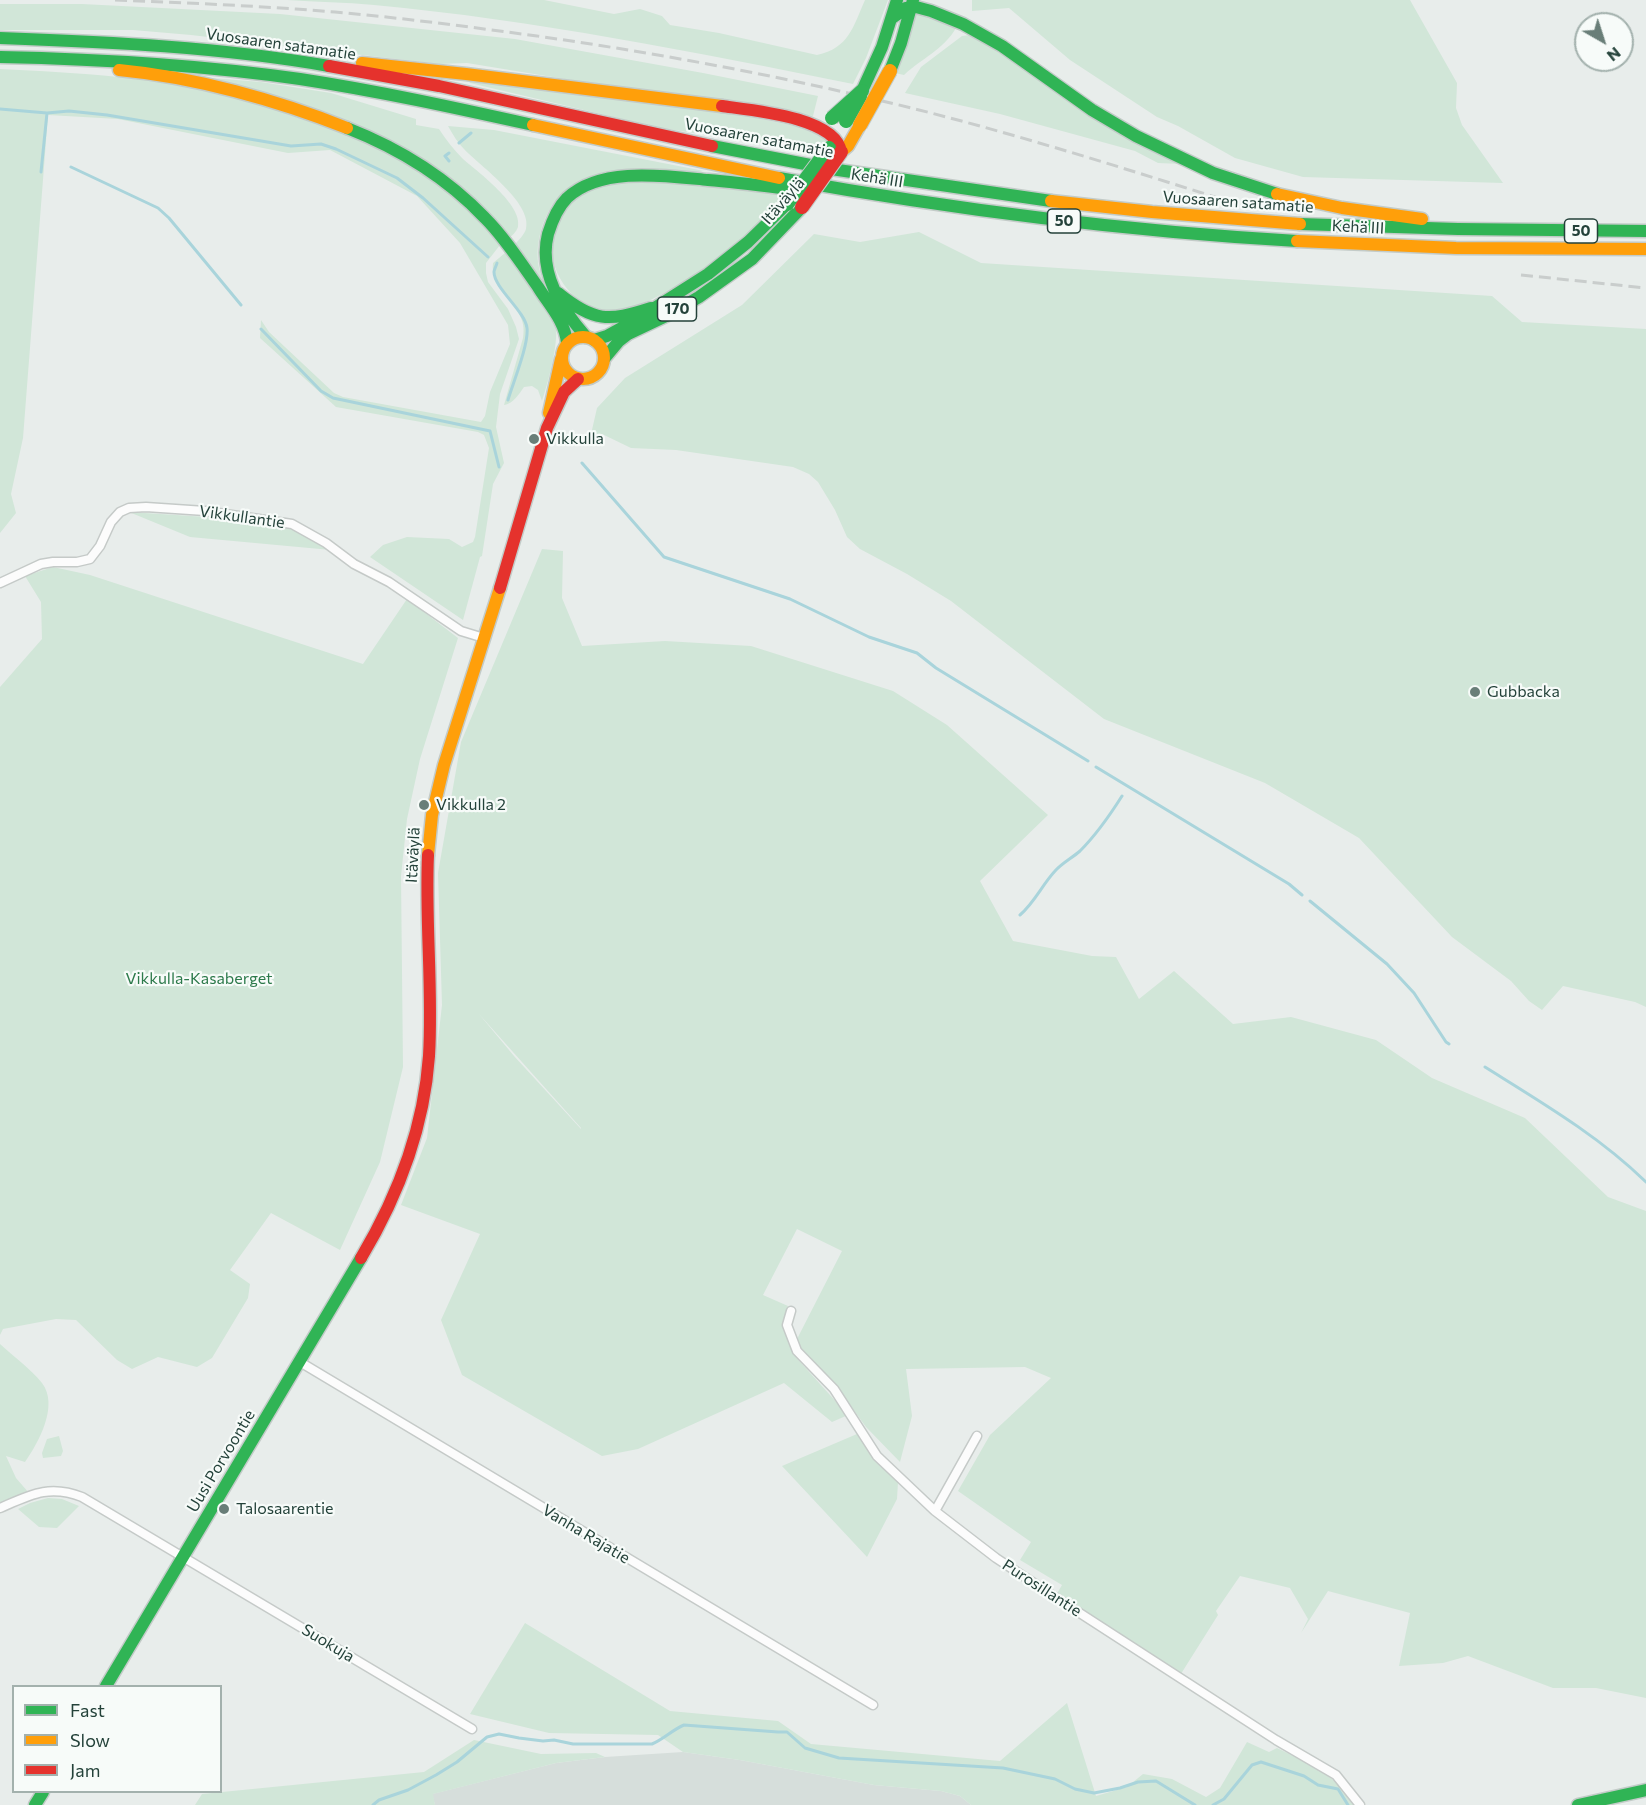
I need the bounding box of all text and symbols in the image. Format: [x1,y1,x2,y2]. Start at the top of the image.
north arrow [1574,12,1634,72]
street label: Vuosaaren satamatie [205,24,357,64]
text: N [1604,44,1625,66]
street label: Vuosaaren satamatie [683,114,835,162]
street label: Kehä III [850,164,904,192]
street label: Itäväylä [757,174,809,228]
street label: Vuosaaren satamatie [1162,187,1314,217]
road number: 50 [1048,209,1080,233]
street label: Kehä III [1331,216,1385,238]
road number: 50 [1564,219,1598,243]
road number: 170 [658,297,696,321]
place label: Vikkulla [546,429,604,449]
marker: Vikkulla [527,432,541,446]
street label: Vikkullantie [198,501,286,533]
place label: Gubbacka [1487,682,1560,702]
marker: Gubbacka [1468,685,1482,699]
place label: Vikkulla 2 [436,795,506,815]
marker: Vikkulla 2 [417,798,431,812]
street label: Itäväylä [402,827,424,883]
park label: Vikkulla-Kasaberget [125,969,273,989]
street label: Uusi Porvoontie [183,1406,259,1516]
place label: Talosaarentie [236,1499,334,1519]
street label: Vanha Rajatie [539,1500,633,1568]
marker: Talosaarentie [217,1502,231,1516]
street label: Purosillantie [999,1555,1085,1621]
street label: Suokuja [298,1620,358,1666]
legend [12,1685,222,1793]
text: Fast [70,1699,105,1721]
text: Slow [70,1729,110,1751]
text: Jam [70,1759,100,1781]

